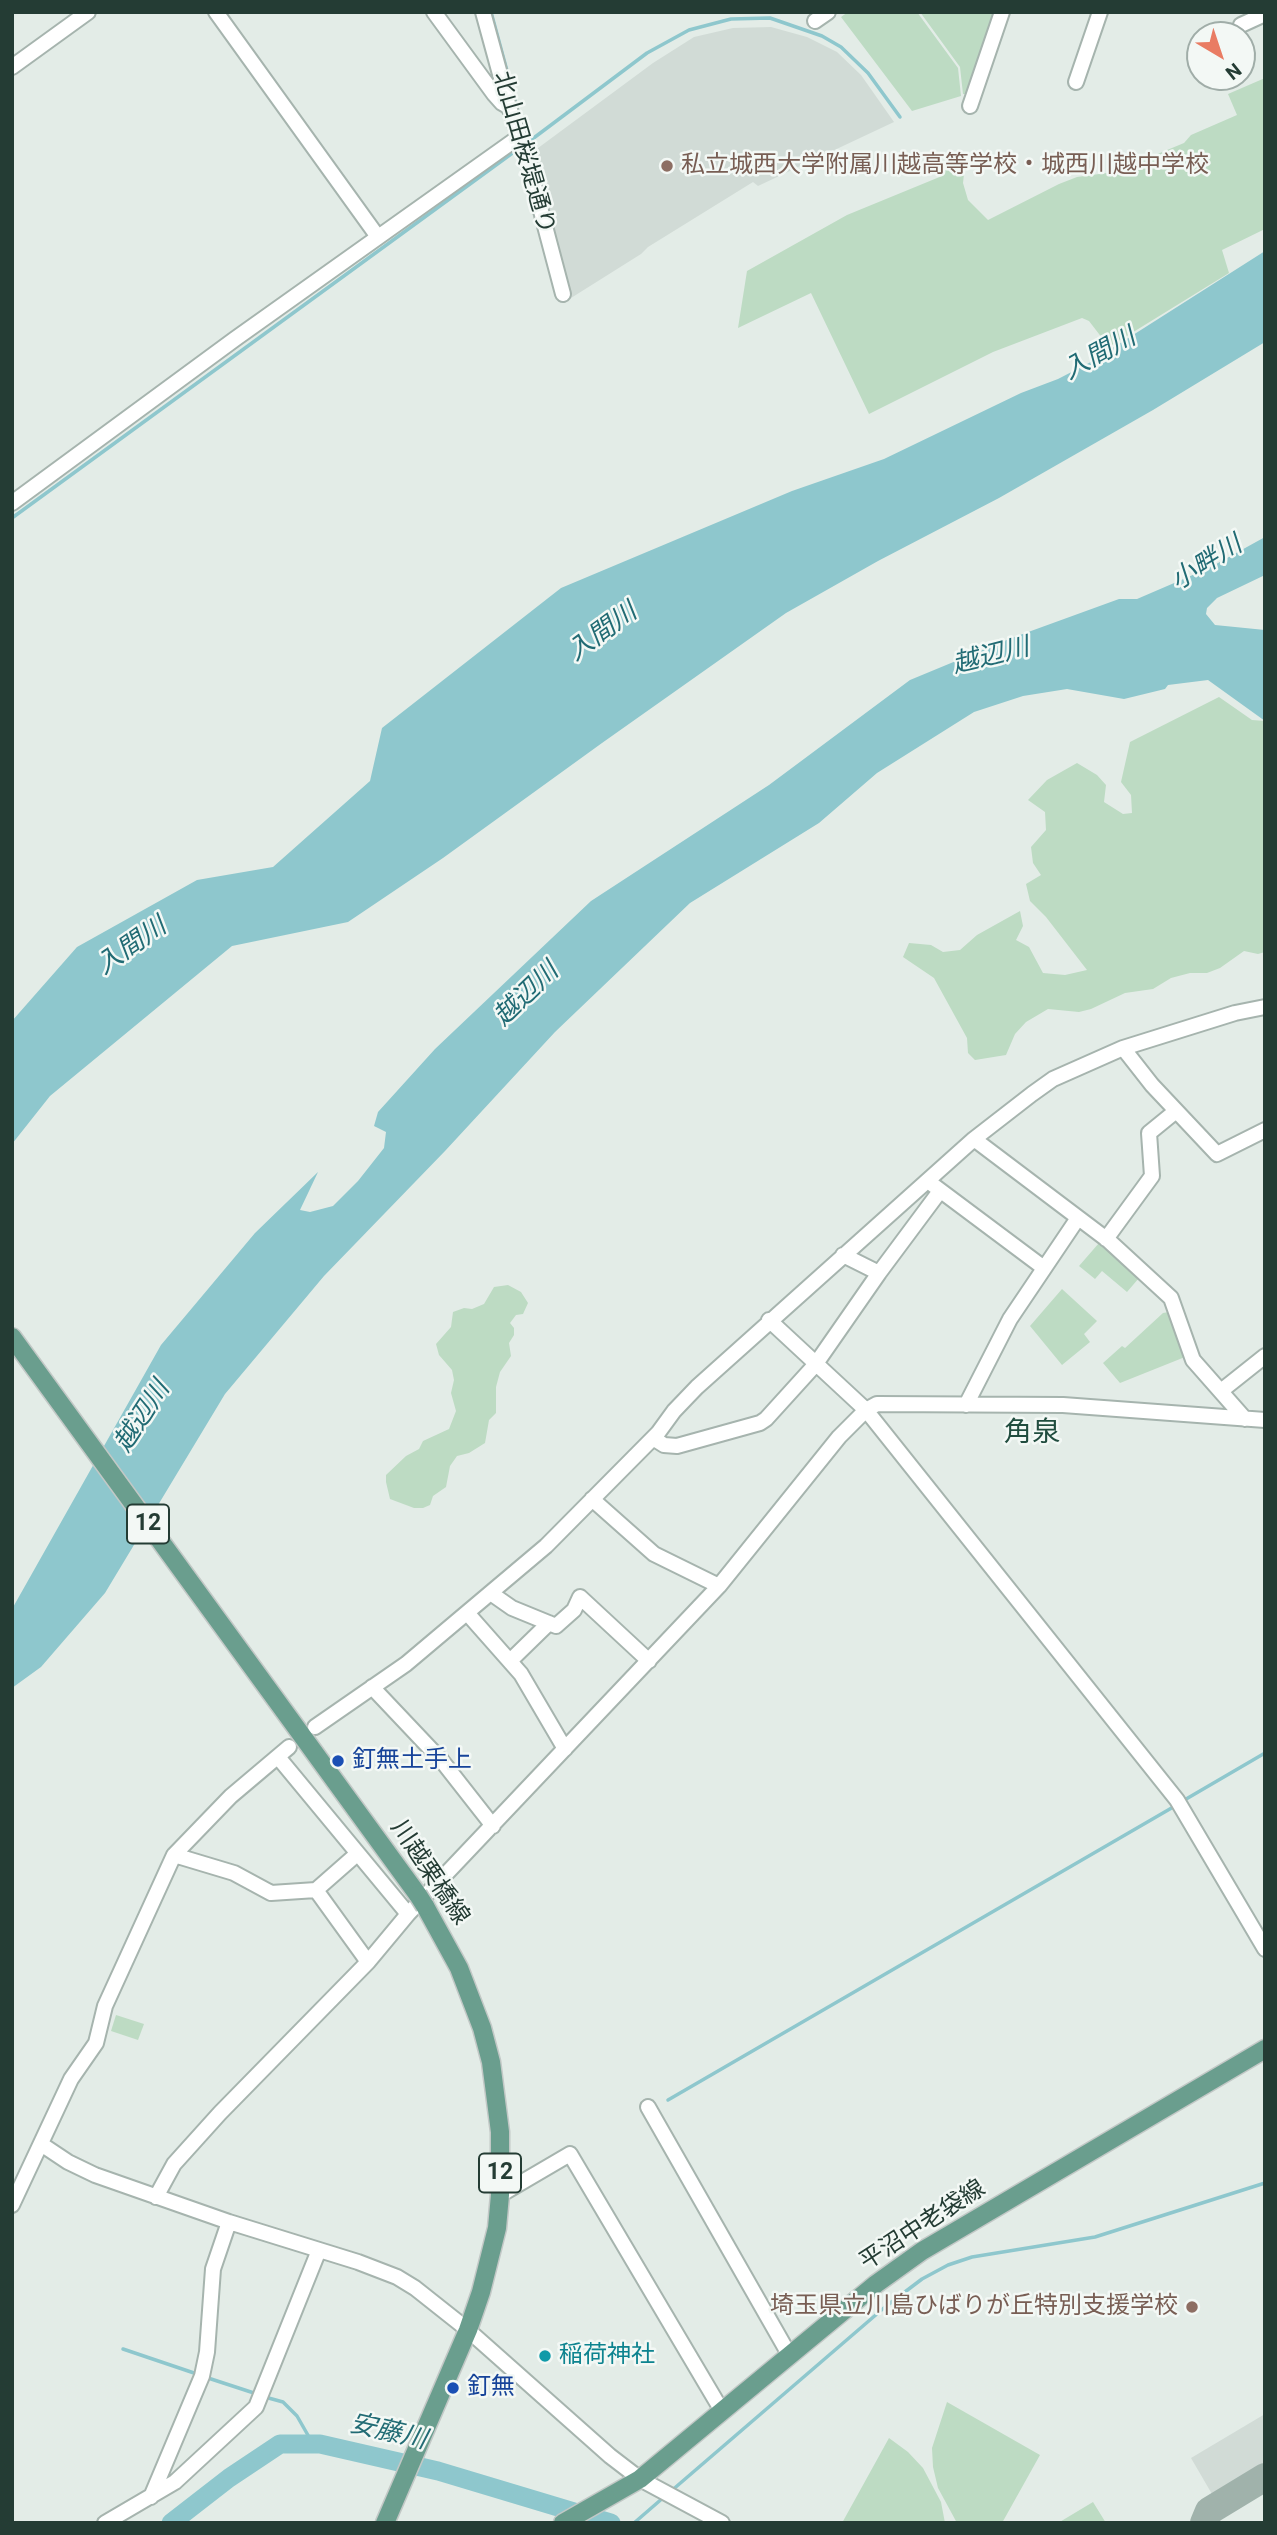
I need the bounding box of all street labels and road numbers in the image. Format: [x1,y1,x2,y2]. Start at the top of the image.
street label: 北山田桜堤通り [486,68,560,238]
road number: 12 [127,1504,169,1544]
street label: 川越栗橋線 [384,1815,474,1931]
road number: 12 [479,2154,521,2192]
street label: 平沼中老袋線 [855,2175,991,2277]

